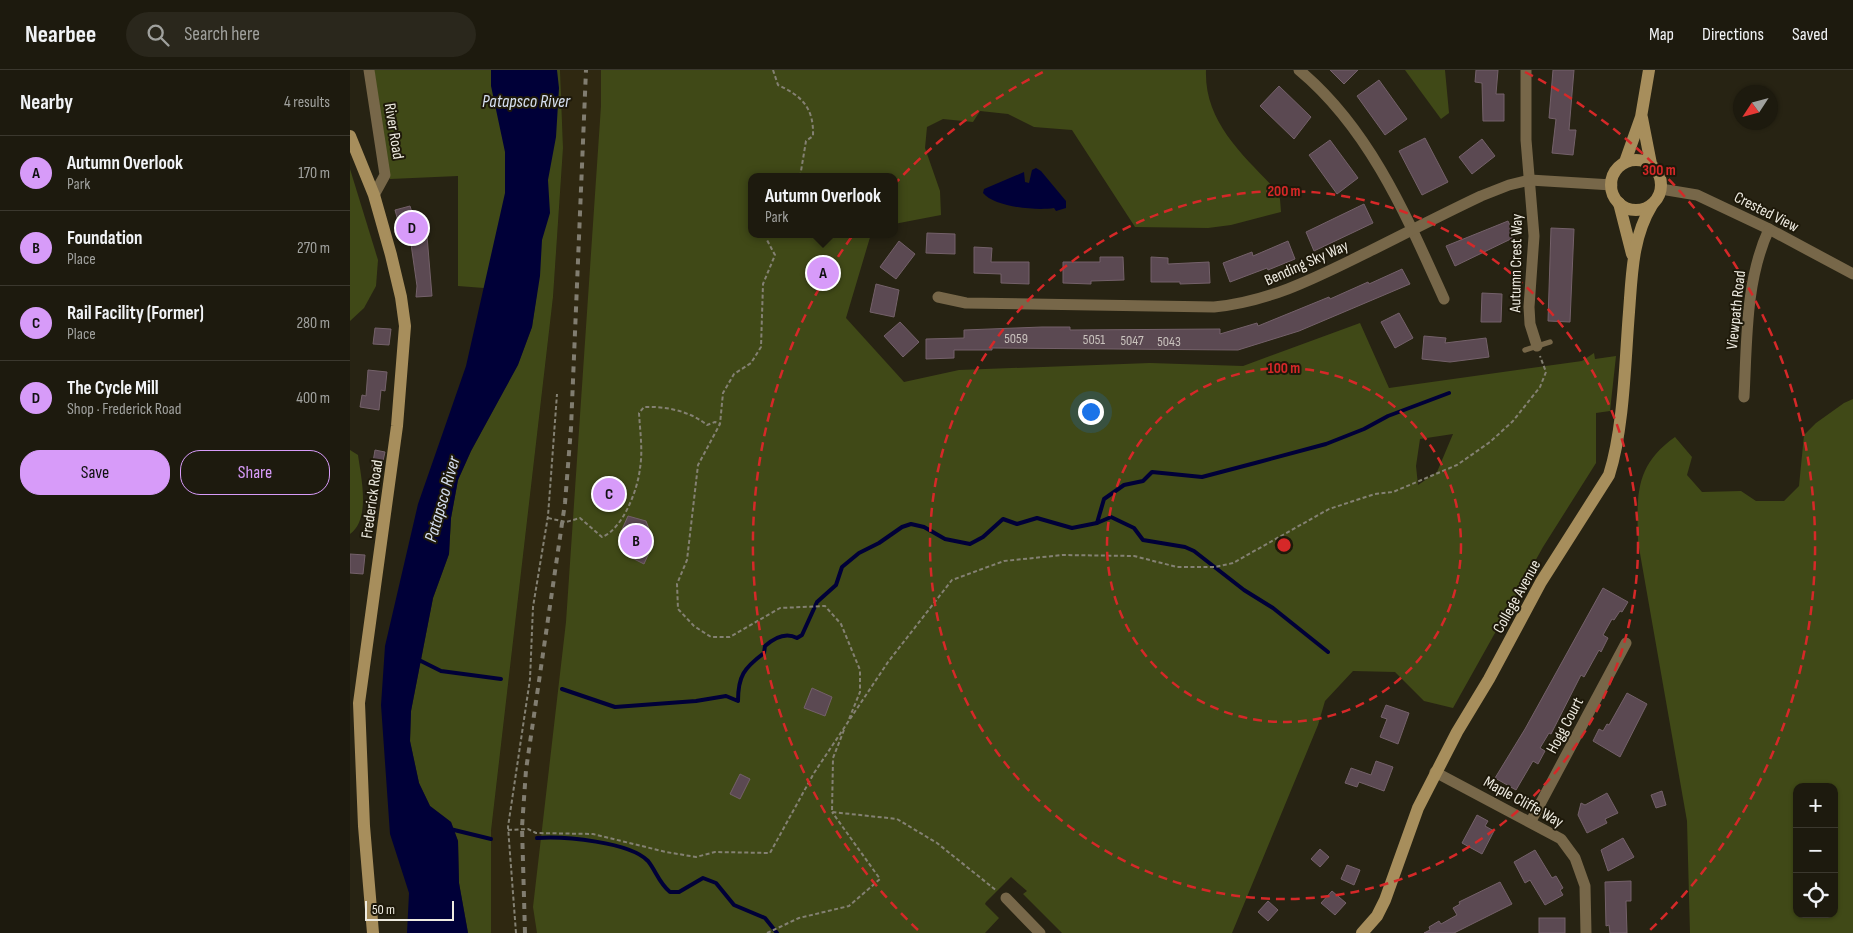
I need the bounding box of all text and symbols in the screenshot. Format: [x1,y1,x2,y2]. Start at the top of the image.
search box [126,12,476,57]
text: Nearbee [25,20,96,49]
icon: search [144,21,172,49]
text: Search here [184,23,260,46]
text: Map [1649,24,1674,45]
text: Directions [1702,24,1764,45]
text: Saved [1792,24,1828,45]
north arrow [1733,85,1778,130]
text: Nearby [20,90,73,115]
water label: Patapsco River [482,91,571,112]
text: 4 results [284,93,330,112]
street label: River Road [380,102,407,161]
text: Autumn Overlook [67,152,183,175]
text: 300 m [1642,161,1676,180]
text: A [32,164,40,183]
text: 170 m [298,164,330,183]
popup [748,173,898,238]
text: Park [67,175,90,194]
text: 200 m [1267,182,1301,201]
text: Autumn Overlook [765,185,881,208]
street label: Crested View [1731,188,1802,237]
text: Park [765,208,788,227]
pin: D [396,209,428,247]
street label: Autumn Crest Way [1506,214,1527,313]
text: Foundation [67,227,143,250]
street label: Bending Sky Way [1262,236,1351,290]
text: B [32,239,40,258]
text: 270 m [297,239,330,258]
text: Place [67,250,96,269]
pin: A [807,254,839,292]
street label: Viewpath Road [1723,270,1750,351]
text: Rail Facility (Former) [67,302,204,325]
text: C [32,314,40,333]
text: 280 m [296,314,330,333]
text: Place [67,325,96,344]
house number: 5059 [1004,330,1028,347]
house number: 5051 [1083,331,1105,348]
house number: 5047 [1120,332,1144,349]
house number: 5043 [1157,333,1181,350]
text: 100 m [1268,359,1300,378]
text: The Cycle Mill [67,377,159,400]
text: D [32,389,40,408]
text: 400 m [296,389,330,408]
your location [1078,399,1104,425]
text: Shop · Frederick Road [67,400,181,419]
button: Save [20,450,170,495]
button: Share [180,450,330,495]
water label: Patapsco River [420,453,465,544]
street label: Frederick Road [358,459,387,540]
pin: C [593,475,625,513]
pin: B [620,522,652,560]
centre of rings [1275,536,1293,554]
street label: College Avenue [1489,557,1545,637]
street label: Hogg Court [1543,694,1588,757]
street label: Maple Cliffe Way [1480,773,1566,832]
map controls [1793,783,1838,918]
button: + [1793,783,1838,828]
button: − [1793,828,1838,873]
button: locate [1793,873,1838,918]
scale bar [365,898,454,921]
text: 50 m [372,901,395,918]

